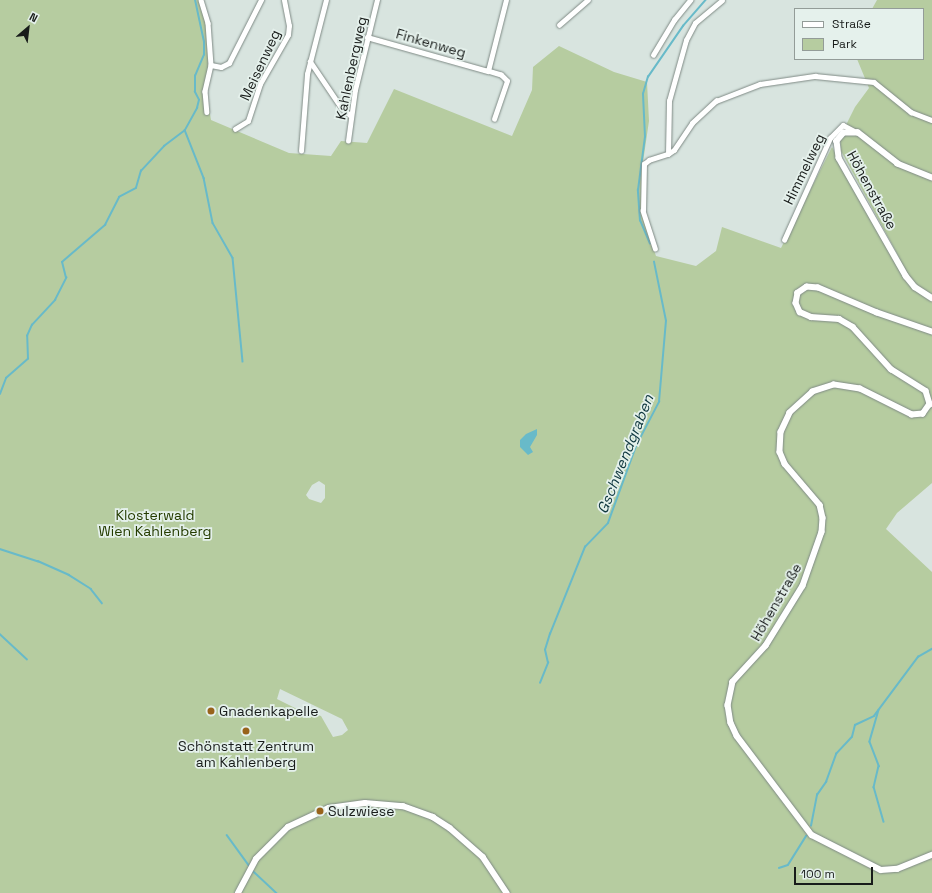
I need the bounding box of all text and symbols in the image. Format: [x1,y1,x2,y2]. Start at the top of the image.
north arrow [8,8,48,48]
legend [794,8,924,60]
text: N [27,9,40,25]
street label: Kahlenbergweg [332,15,370,121]
text: Straße [832,16,871,32]
street label: Finkenweg [394,25,468,61]
street label: Meisenweg [236,27,284,103]
text: Park [832,36,857,52]
street label: Himmelweg [780,131,828,207]
street label: Höhenstraße [844,148,900,232]
water label: Gschwendgraben [593,392,657,516]
park label: Klosterwald Wien Kahlenberg [99,507,211,540]
street label: Höhenstraße [747,560,805,644]
place label: Gnadenkapelle [219,703,318,719]
marker: Gnadenkapelle [206,706,216,716]
marker: Schönstatt Zentrum am Kahlenberg [241,726,251,736]
place label: Schönstatt Zentrum am Kahlenberg [178,738,314,770]
place label: Sulzwiese [328,803,394,819]
marker: Sulzwiese [315,806,325,816]
scale bar [796,859,875,885]
text: 100 m [801,866,835,882]

